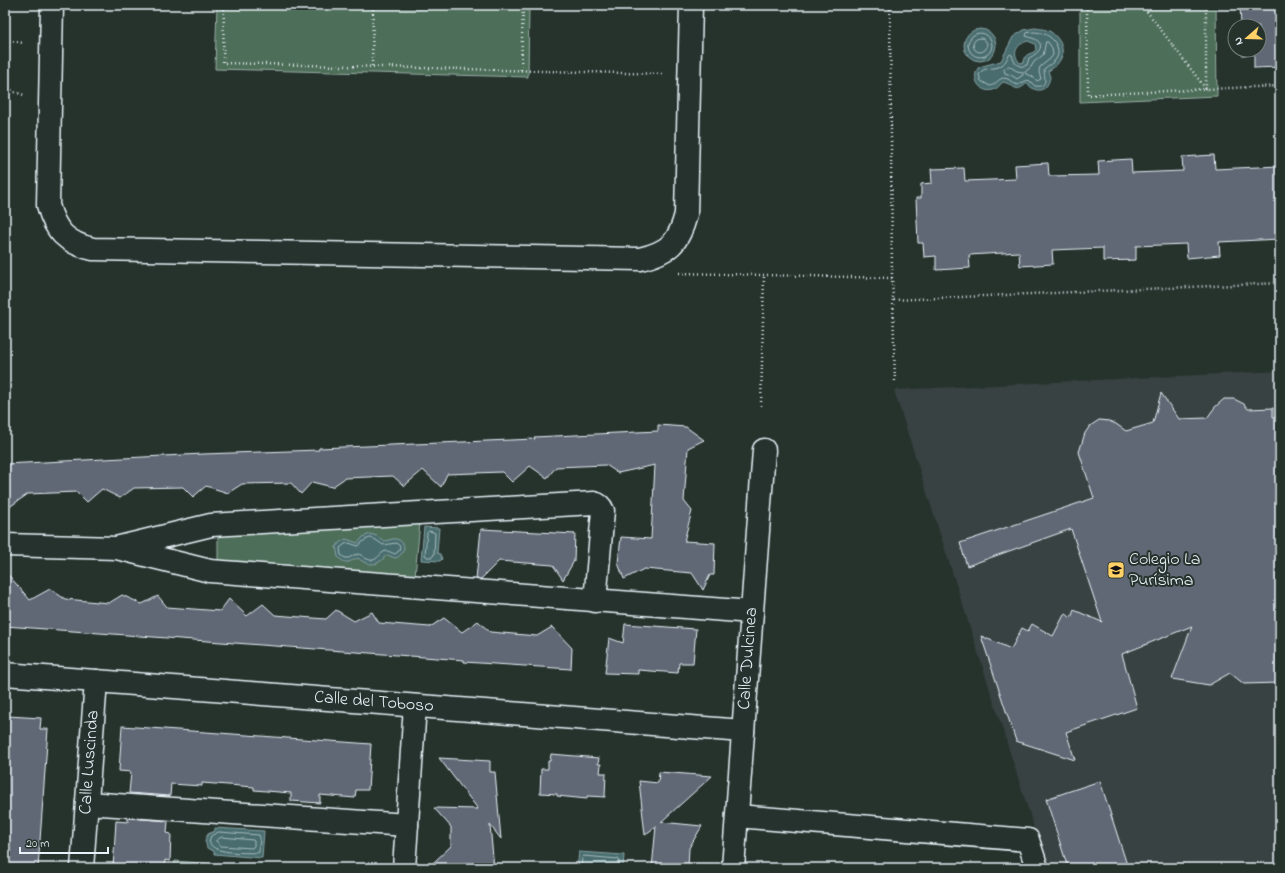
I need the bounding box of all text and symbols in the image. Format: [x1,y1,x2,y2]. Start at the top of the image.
north arrow [1227,18,1267,58]
text: N [1230,35,1247,47]
place label: Colegio La Purísima [1129,547,1200,594]
school or university icon: Colegio La Purísima [1106,560,1126,580]
street label: Calle Dulcinea [732,606,765,711]
street label: Calle del Toboso [313,685,435,720]
street label: Calle Luscinda [73,709,107,815]
scale bar [20,829,108,855]
text: 20 m [26,835,49,853]

